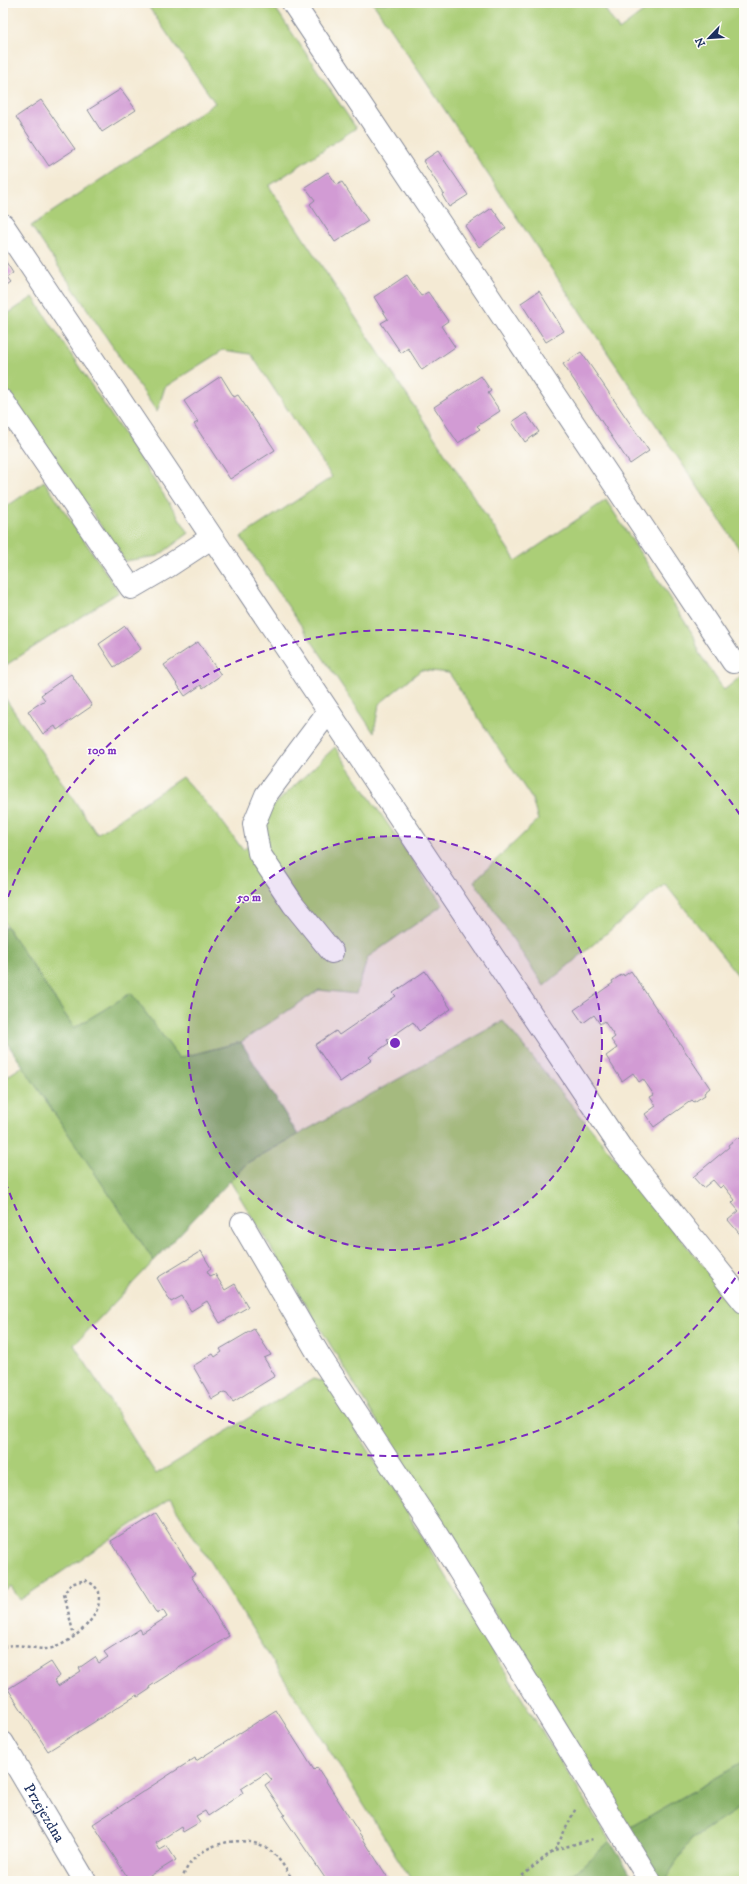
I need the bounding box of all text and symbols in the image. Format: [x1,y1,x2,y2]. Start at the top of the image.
north arrow [689,18,729,58]
text: N [693,35,709,49]
text: 100 m [88,743,116,758]
text: 50 m [236,890,261,905]
centre of rings [388,1036,402,1050]
street label: Przejezdna [19,1780,69,1846]

